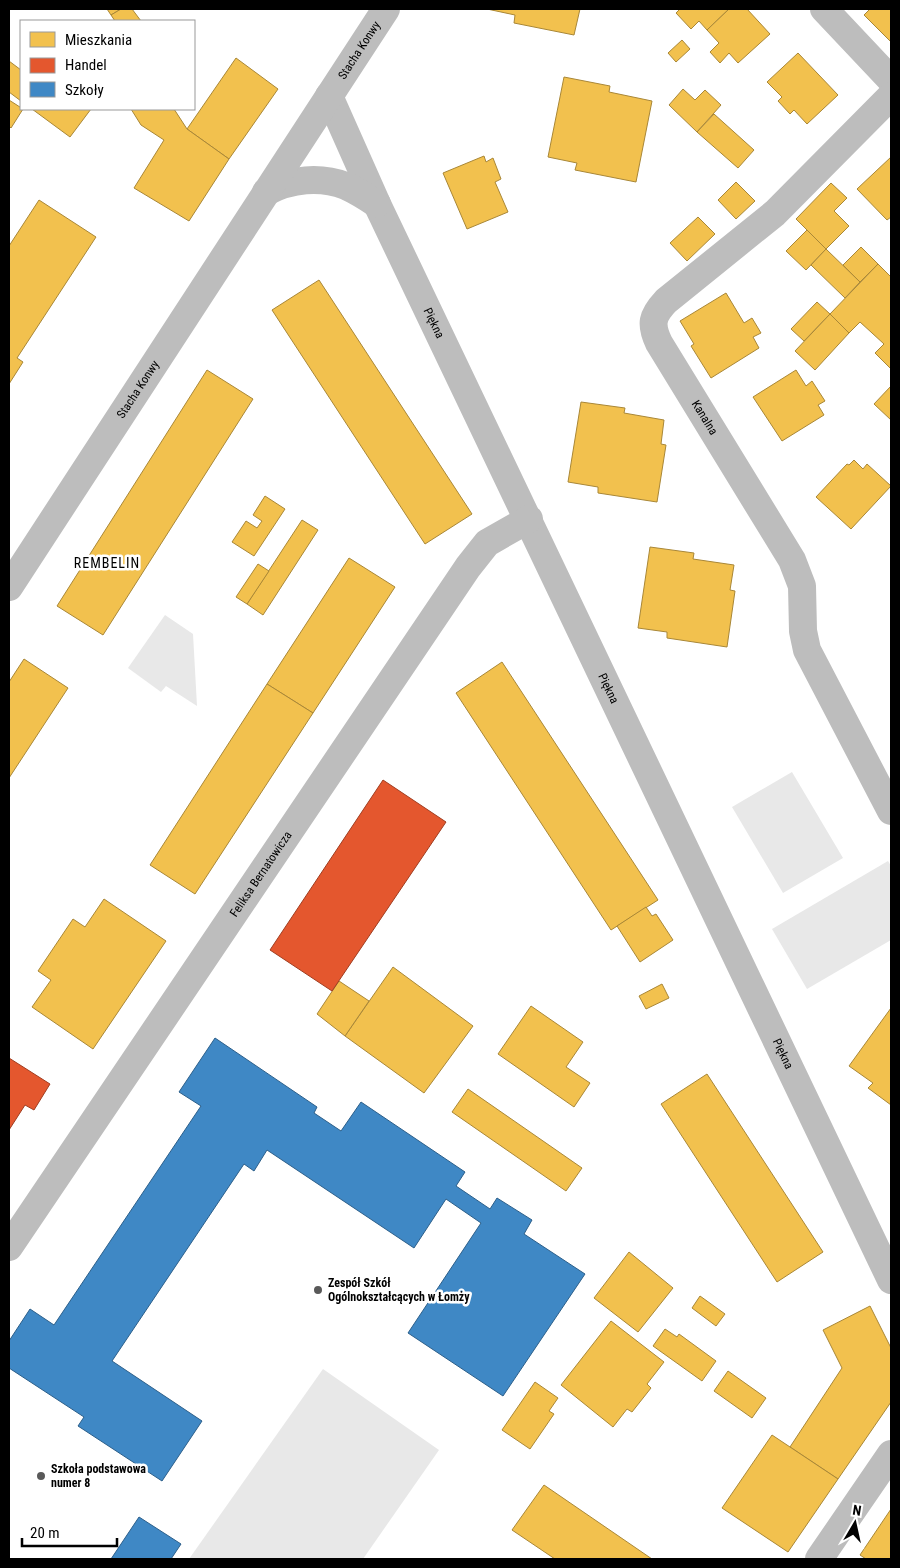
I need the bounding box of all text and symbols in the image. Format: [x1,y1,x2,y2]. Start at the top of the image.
street label: Stacha Konwy [335,18,383,82]
legend [20,20,195,110]
text: Mieszkania [65,31,132,49]
text: Handel [65,56,107,74]
text: Szkoły [65,81,104,99]
street label: Piękna [421,305,447,341]
street label: Stacha Konwy [114,358,162,421]
street label: Kanalna [689,398,721,438]
district label: REMBELIN [74,555,140,571]
street label: Piękna [595,671,622,706]
street label: Feliksa Bernatowicza [227,828,295,919]
street label: Piękna [770,1036,796,1072]
place label: Zespół Szkół Ogólnokształcących w Łomży [328,1276,470,1304]
marker: Zespół Szkół Ogólnokształcących w Łomży [312,1284,324,1296]
place label: Szkoła podstawowa numer 8 [51,1462,146,1490]
marker: Szkoła podstawowa numer 8 [35,1470,47,1482]
north arrow [830,1498,880,1548]
text: N [852,1502,863,1519]
scale bar [22,1516,118,1548]
text: 20 m [30,1524,60,1542]

